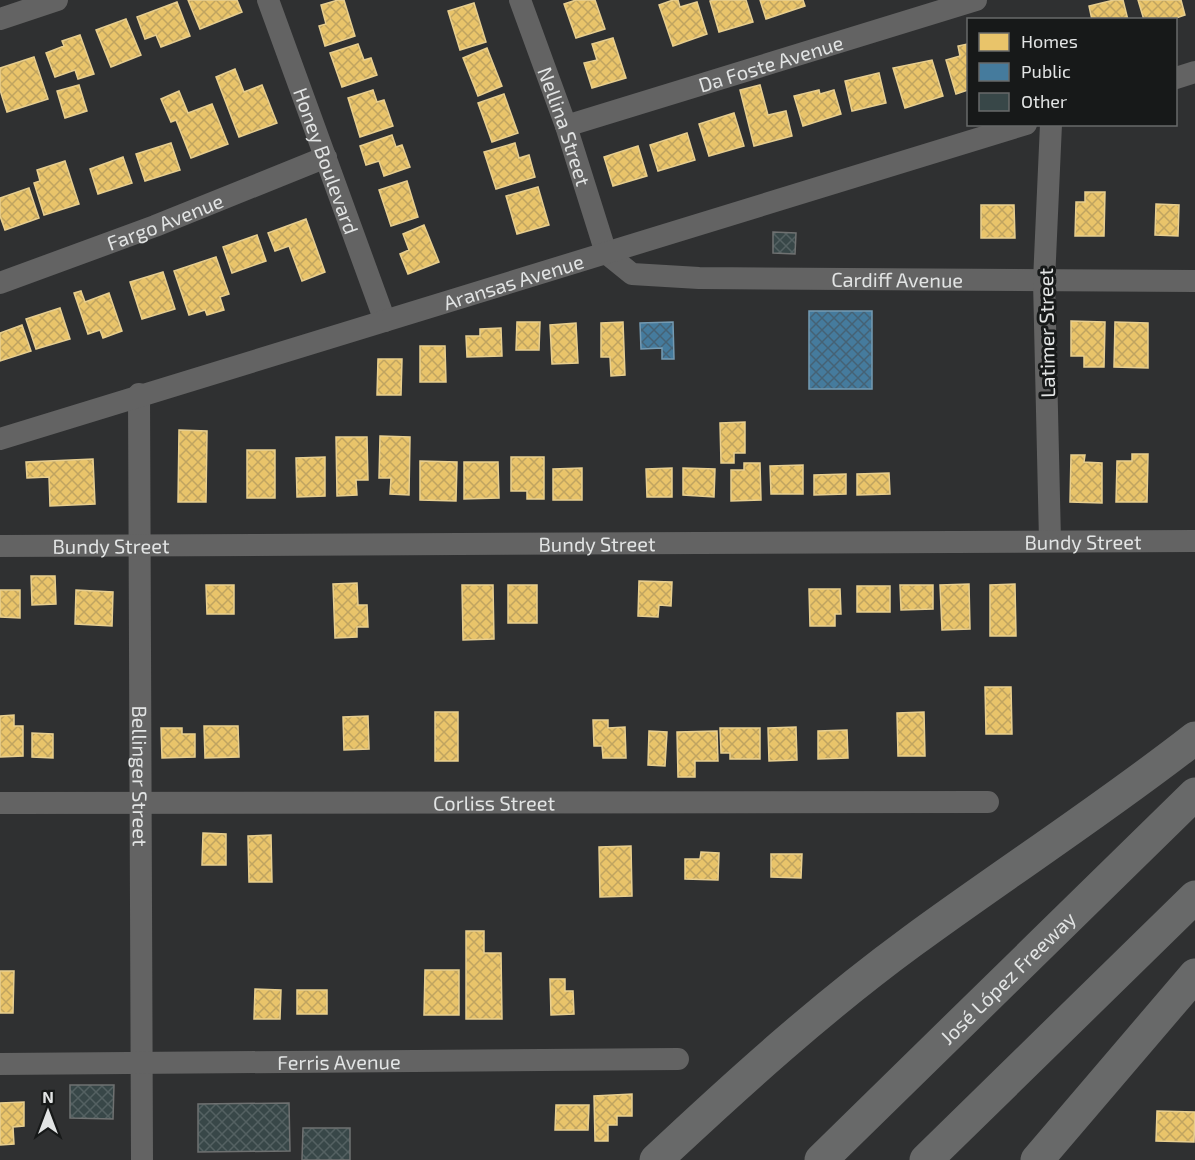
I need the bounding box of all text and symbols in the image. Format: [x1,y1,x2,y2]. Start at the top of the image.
legend [967,18,1177,126]
street label: Da Foste Avenue [695,30,846,97]
text: Homes [1021,30,1078,52]
text: Public [1021,60,1071,82]
street label: Nellina Street [533,63,596,189]
street label: Honey Boulevard [289,84,364,237]
text: Other [1021,90,1067,112]
street label: Fargo Avenue [103,188,226,255]
street label: Aransas Avenue [440,249,586,314]
street label: Cardiff Avenue [831,267,963,292]
street label: Latimer Street [1033,268,1059,398]
street label: Bundy Street [1024,529,1142,554]
street label: Bundy Street [538,531,656,556]
street label: Bundy Street [52,533,170,558]
street label: Bellinger Street [128,705,153,847]
street label: Corliss Street [433,790,555,815]
street label: José López Freeway [935,906,1081,1049]
street label: Ferris Avenue [277,1049,401,1074]
north arrow [18,1082,78,1142]
text: N [42,1087,54,1106]

